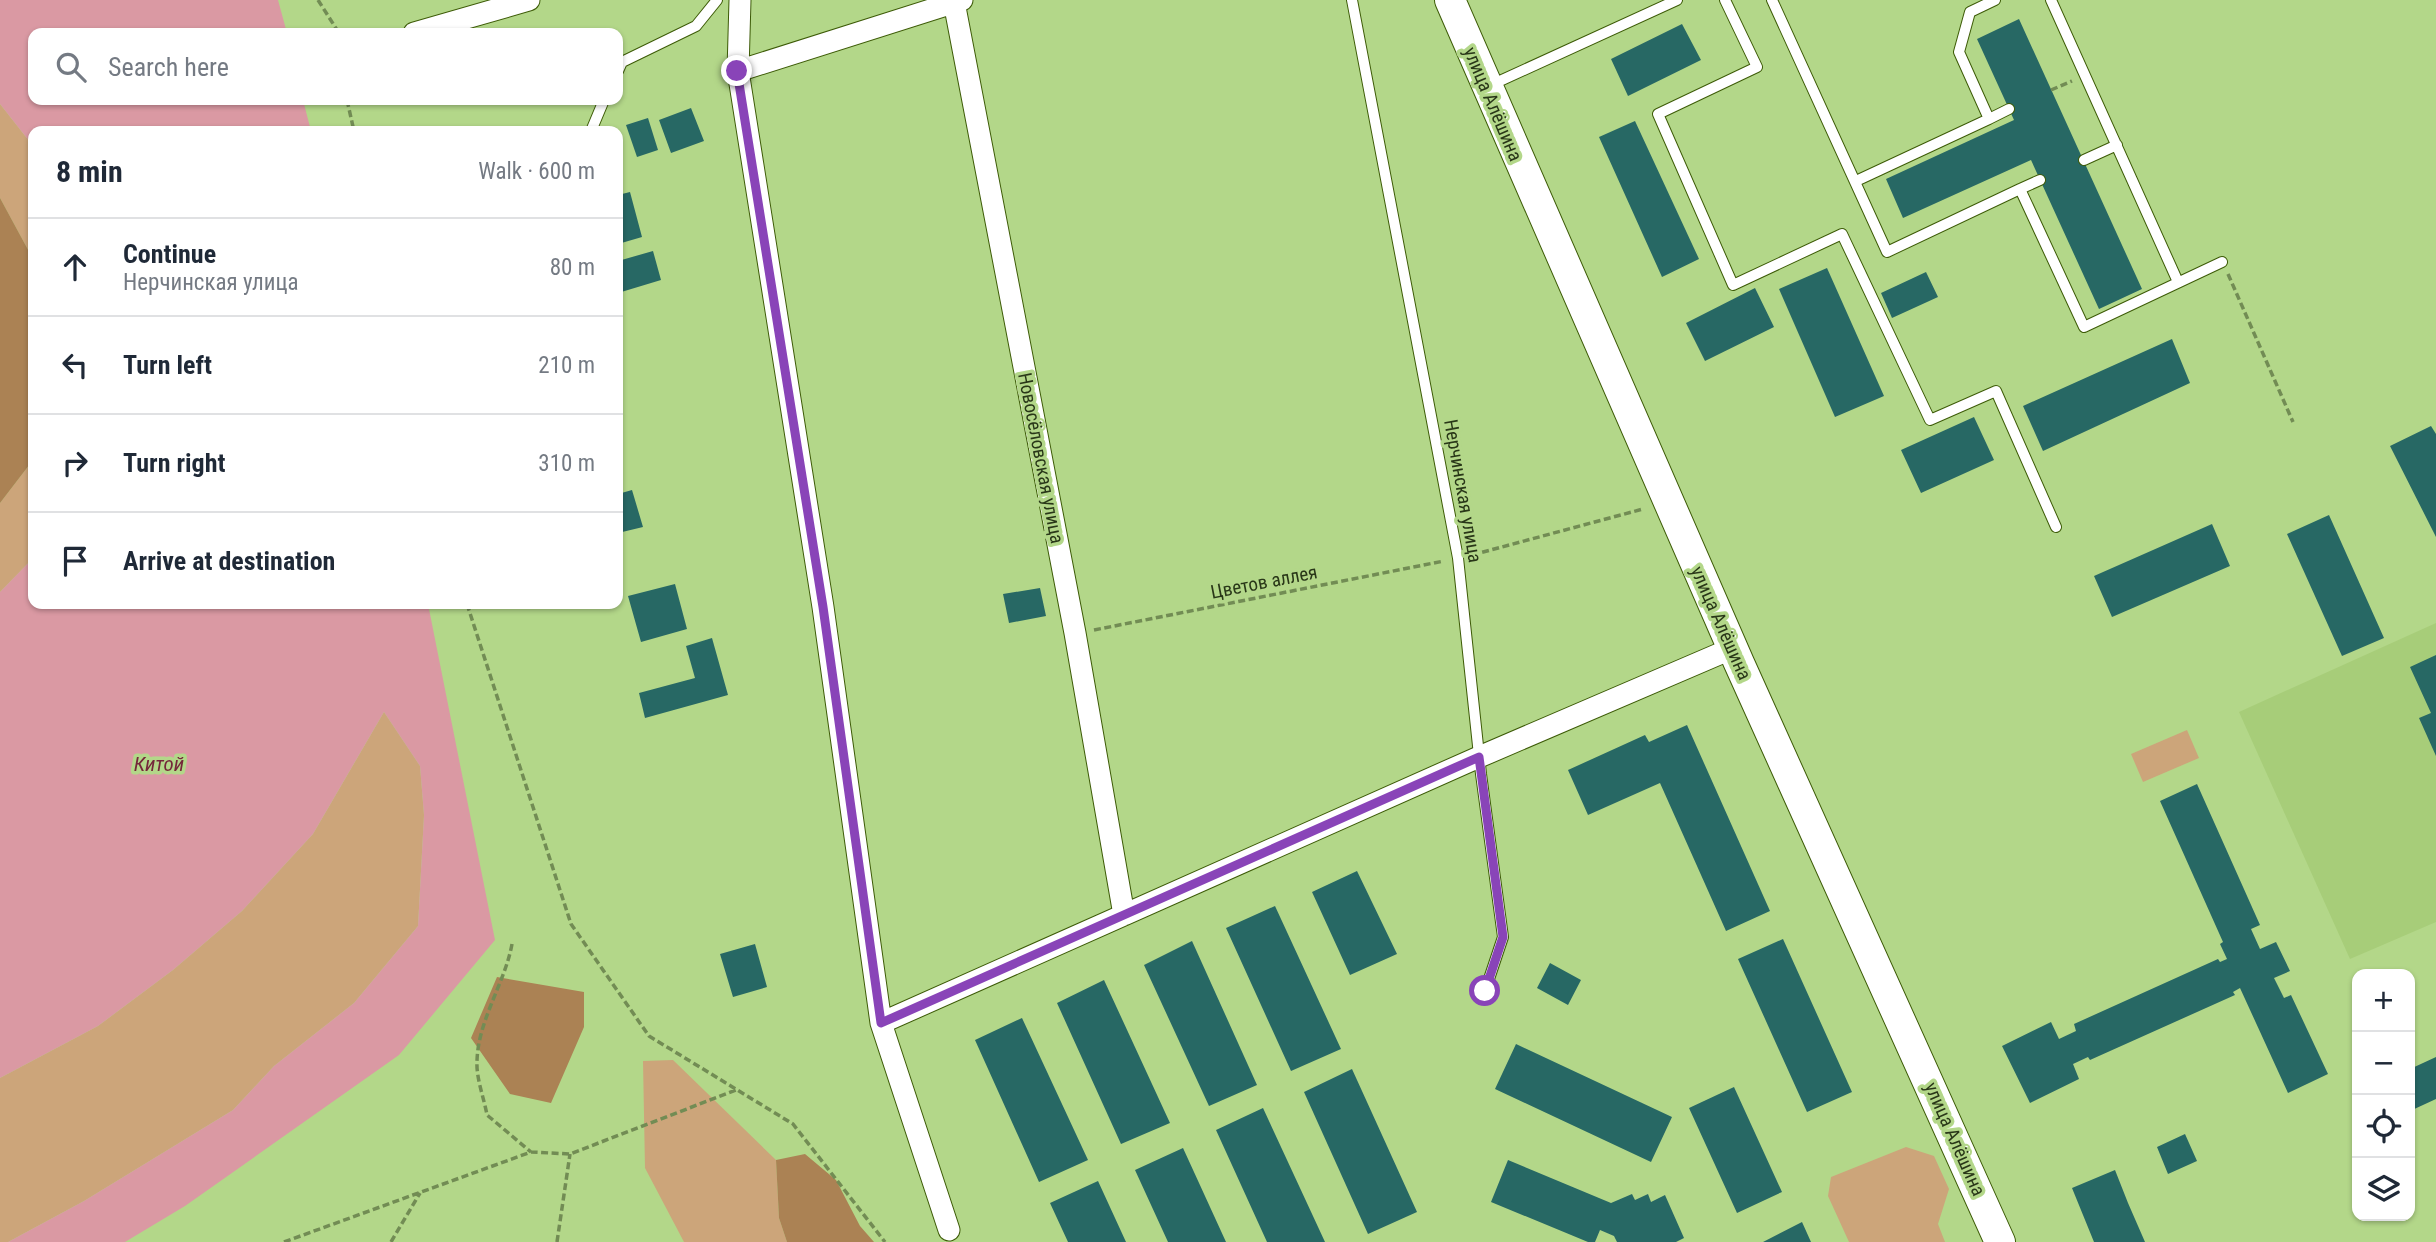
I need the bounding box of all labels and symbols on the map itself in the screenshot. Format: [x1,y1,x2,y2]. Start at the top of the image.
street label: улица Алёшина [1459,43,1527,165]
route end [721,55,752,86]
street label: Новосёловская улица [1013,371,1069,545]
street label: Нерчинская улица [1439,418,1487,564]
street label: Цветов аллея [1209,560,1319,604]
street label: улица Алёшина [1686,563,1756,683]
water label: Китой [134,752,184,776]
route start [1469,975,1500,1006]
street label: улица Алёшина [1920,1079,1990,1199]

